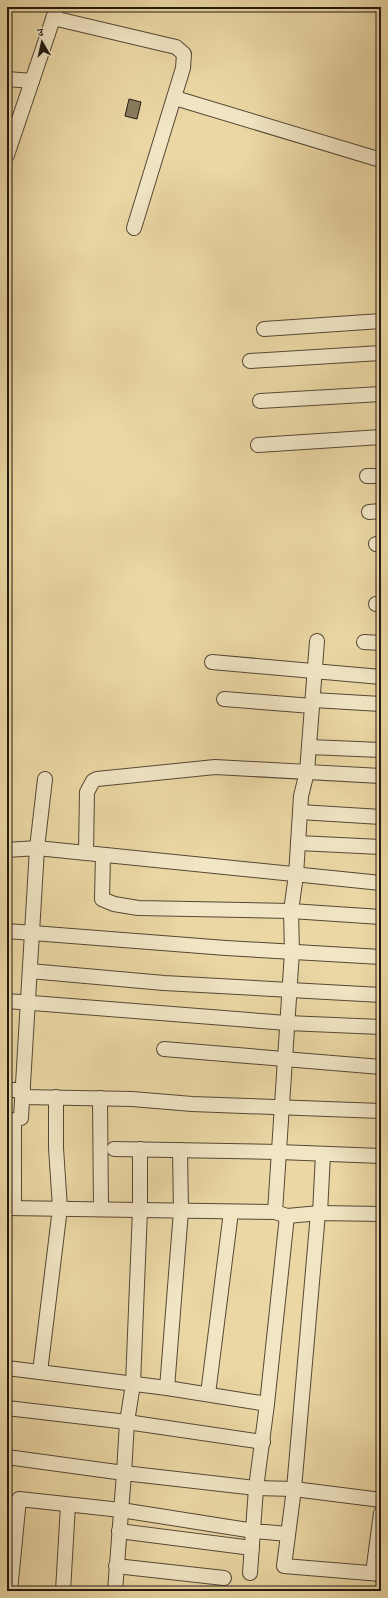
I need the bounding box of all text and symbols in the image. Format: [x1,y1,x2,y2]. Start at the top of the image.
north arrow [22,22,62,62]
text: उ [36,26,46,40]

